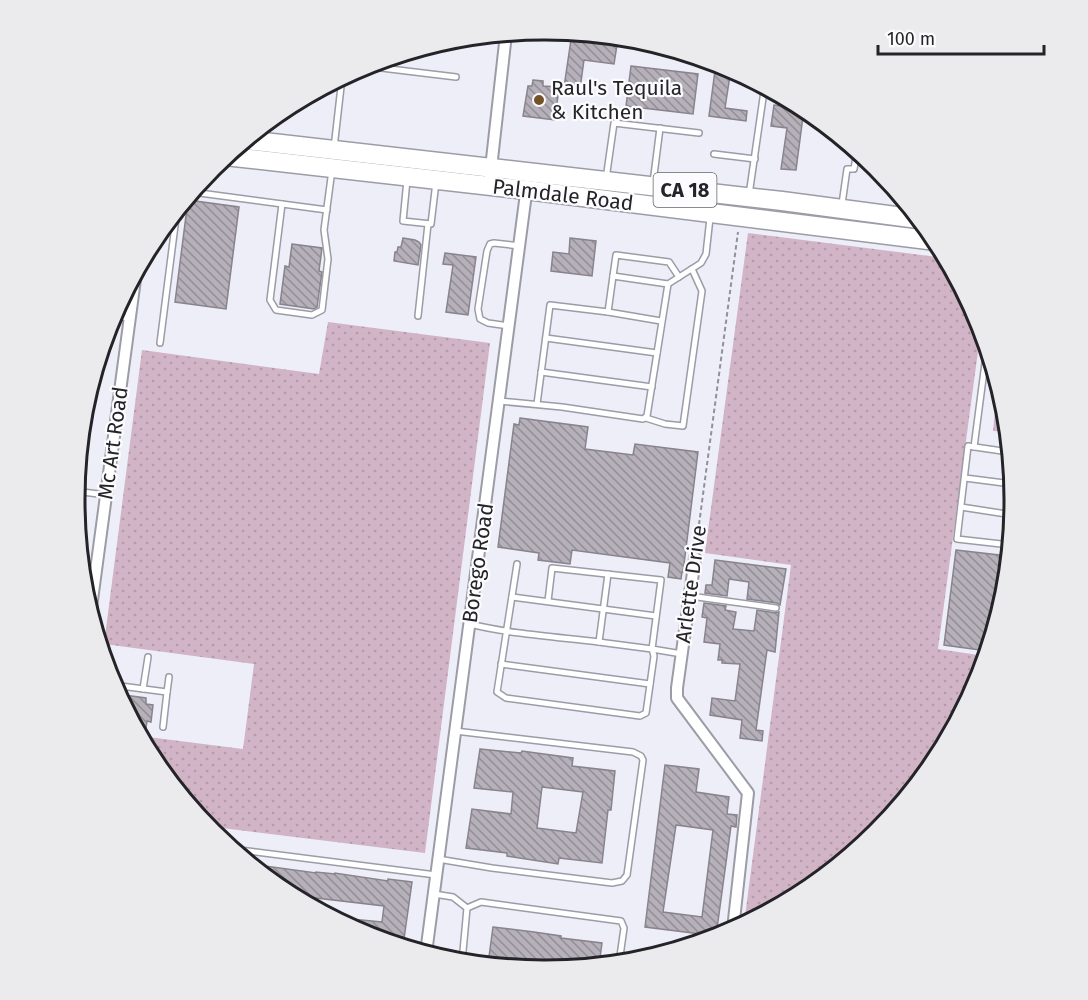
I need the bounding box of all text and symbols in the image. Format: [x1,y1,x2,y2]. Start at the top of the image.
scale bar [878,18,1044,56]
text: 100 m [887,28,935,50]
place label: Raul's Tequila & Kitchen [551,75,682,125]
marker: Raul's Tequila & Kitchen [532,93,546,107]
street label: Palmdale Road [491,173,635,217]
road number: CA 18 [654,173,716,207]
street label: Mc Art Road [92,385,134,501]
street label: Borego Road [457,501,499,625]
street label: Arlette Drive [670,523,712,645]

